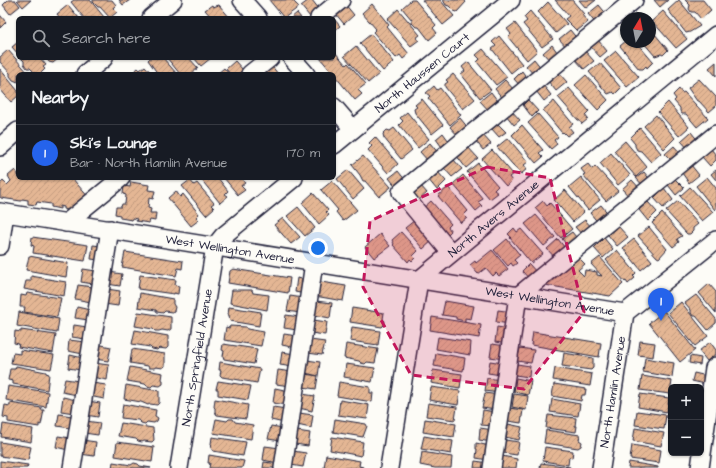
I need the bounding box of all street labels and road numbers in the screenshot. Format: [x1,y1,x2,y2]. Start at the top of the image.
street label: North Haussen Court [371,29,473,117]
street label: North Avers Avenue [444,176,543,261]
street label: West Wellington Avenue [164,230,296,268]
street label: West Wellington Avenue [484,282,616,320]
street label: North Springfield Avenue [177,287,217,427]
street label: North Hamlin Avenue [596,334,630,449]

